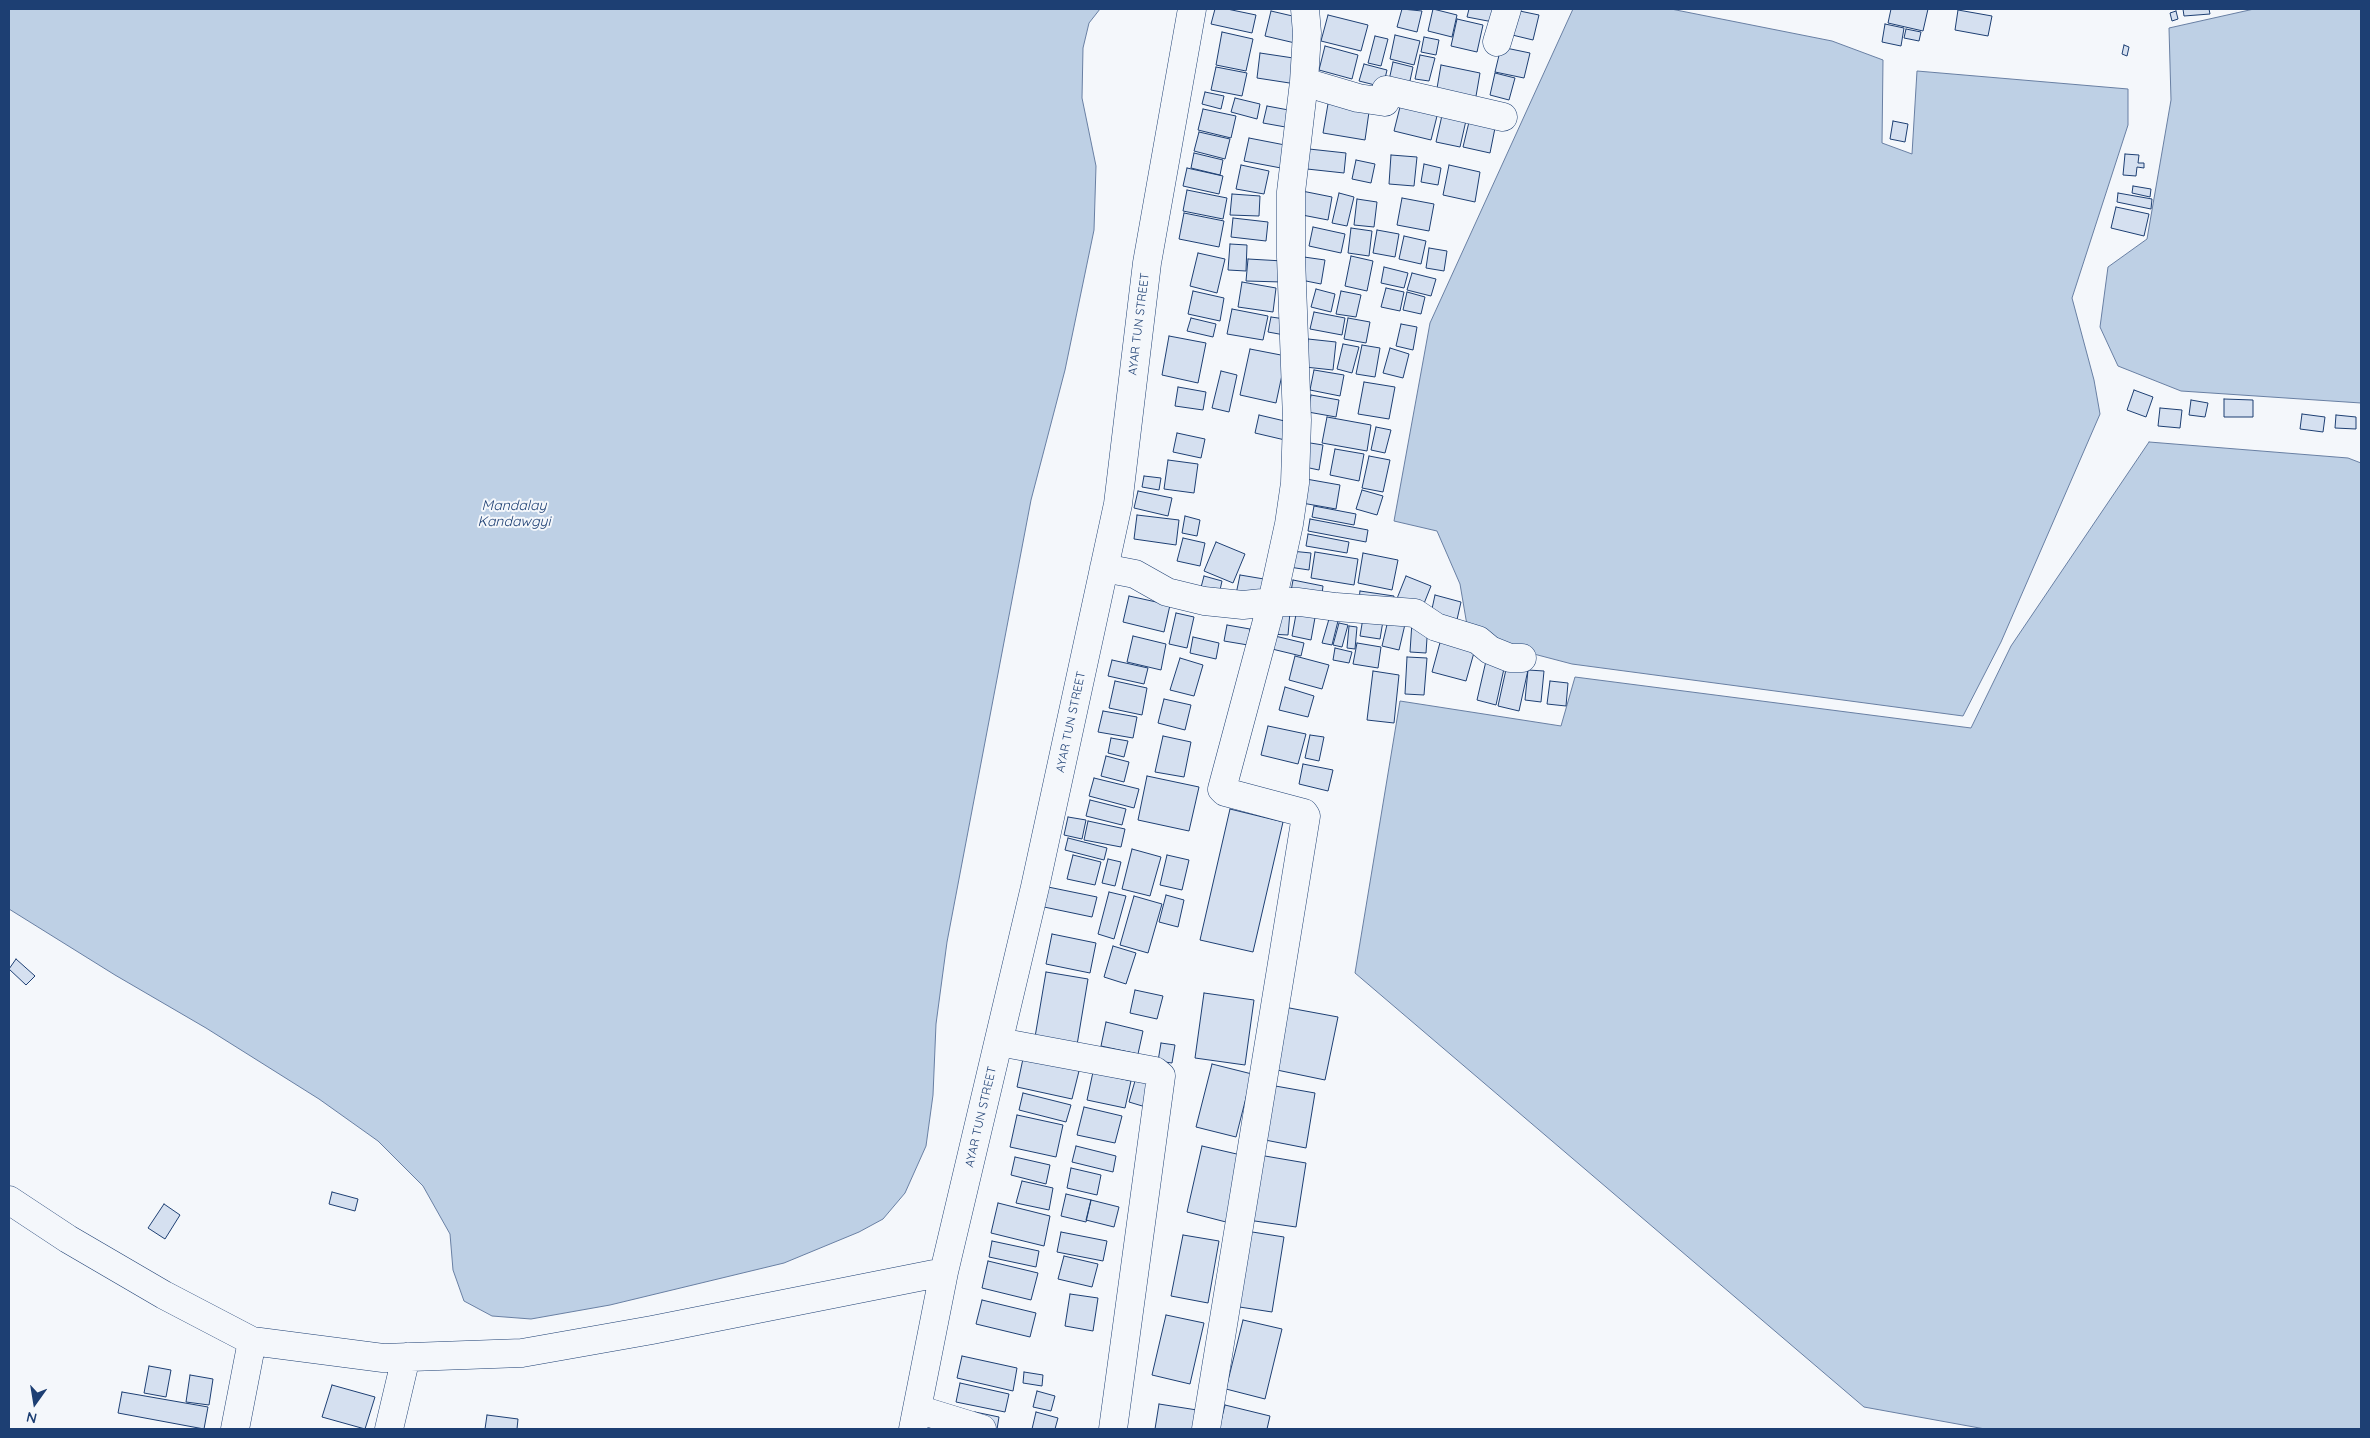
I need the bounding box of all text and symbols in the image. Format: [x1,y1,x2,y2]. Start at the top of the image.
street label: AYAR TUN STREET [1126,272,1152,376]
water label: Mandalay Kandawgyi [477,498,551,530]
street label: AYAR TUN STREET [1053,670,1089,774]
street label: AYAR TUN STREET [962,1065,1000,1169]
north arrow [10,1378,60,1428]
text: N [25,1408,39,1428]

